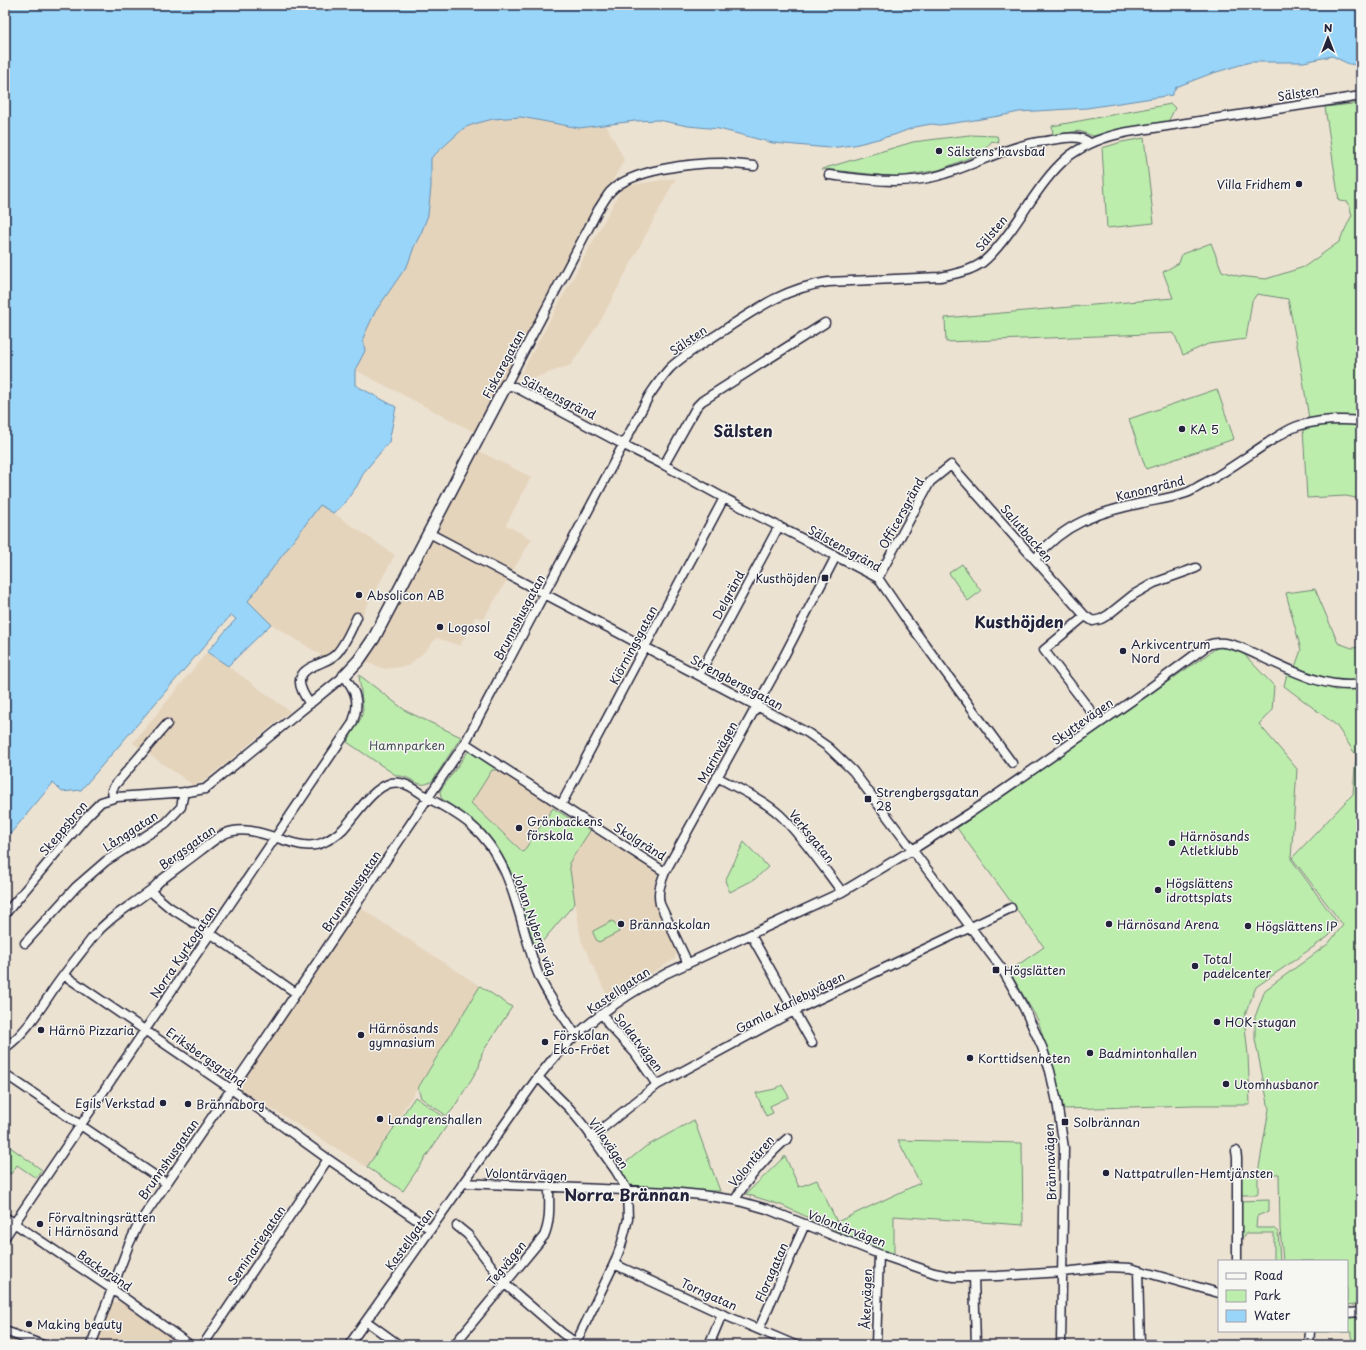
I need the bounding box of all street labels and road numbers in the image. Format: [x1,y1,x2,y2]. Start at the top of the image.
street label: Sälsten [1276,81,1320,105]
street label: Sälsten [971,211,1011,255]
street label: Sälsten [666,321,710,359]
street label: Fiskaregatan [477,326,529,402]
street label: Sälstensgränd [519,371,600,424]
street label: Kanongränd [1114,471,1187,505]
street label: Officersgränd [874,473,928,552]
street label: Salutbacken [997,500,1057,566]
street label: Sälstensgränd [805,520,886,576]
street label: Delgränd [708,567,749,623]
street label: Brunnshusgatan [489,571,549,663]
street label: Kiörningsgatan [605,602,661,688]
street label: Strengbergsgatan [687,650,787,714]
street label: Skyttevägen [1048,693,1116,749]
street label: Marinvägen [693,718,741,786]
street label: Skeppsbron [35,797,91,859]
street label: Verksgatan [785,805,839,867]
street label: Långgatan [99,806,161,856]
street label: Skolgränd [610,818,670,865]
street label: Bergsgatan [155,820,219,874]
street label: Brunnshusgatan [317,847,385,935]
street label: Johan Nybergs väg [509,870,561,978]
street label: Norra Kyrkogatan [145,902,221,1002]
street label: Kastellgatan [583,962,653,1018]
street label: Gamla Karlebyvägen [732,967,848,1037]
street label: Soldatvägen [610,1009,668,1075]
street label: Eriksbergsgränd [163,1023,250,1092]
street label: Villavägen [585,1114,633,1172]
street label: Brunnshusgatan [133,1115,203,1203]
street label: Brännavägen [1040,1123,1060,1201]
street label: Volontären [724,1131,778,1191]
street label: Volontärvägen [485,1164,567,1184]
street label: Seminariegatan [223,1202,289,1288]
street label: Kastellgatan [380,1204,438,1274]
street label: Volontärvägen [805,1205,889,1251]
street label: Tegvägen [482,1237,530,1289]
street label: Floragatan [750,1239,792,1305]
street label: Backgränd [74,1245,136,1295]
street label: Åkervägen [856,1268,876,1330]
street label: Torngatan [678,1274,740,1314]

